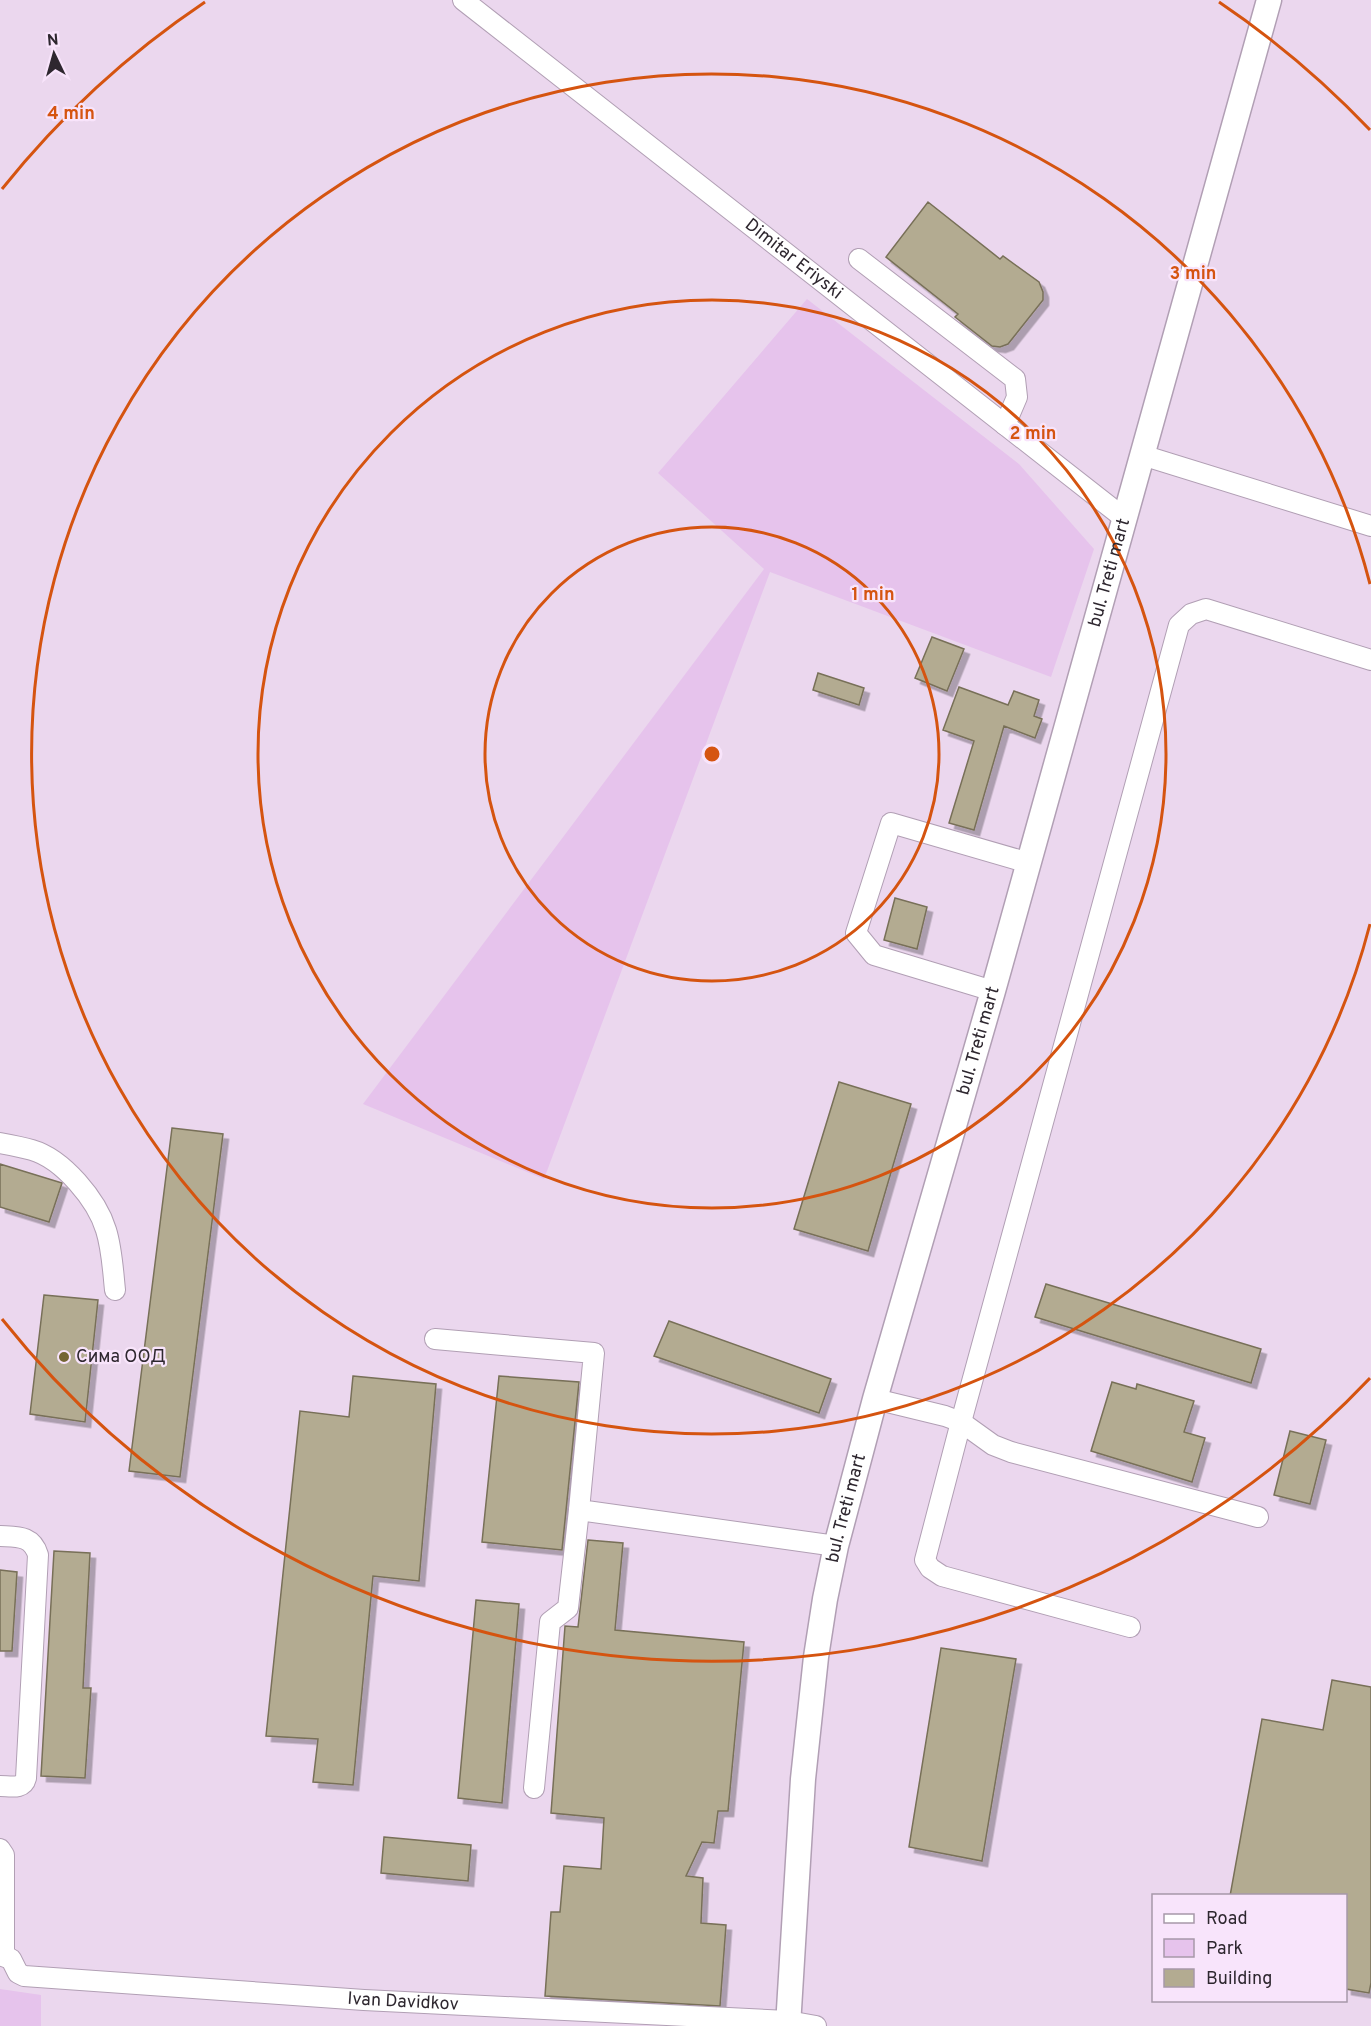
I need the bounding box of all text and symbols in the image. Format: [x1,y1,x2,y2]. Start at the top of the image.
north arrow [24,24,84,84]
text: N [46,31,59,52]
text: 4 min [47,103,95,126]
street label: Dimitar Eriyski [740,214,847,305]
text: 3 min [1170,263,1216,286]
text: 2 min [1009,423,1057,446]
street label: bul. Treti mart [1083,516,1136,630]
text: 1 min [851,584,895,607]
centre of rings [702,744,722,764]
street label: bul. Treti mart [952,984,1005,1098]
place label: Сима ООД [76,1346,166,1369]
marker: Сима ООД [57,1350,71,1364]
street label: bul. Treti mart [821,1451,871,1565]
legend [1152,1894,1347,2002]
text: Road [1206,1908,1248,1931]
text: Park [1206,1938,1243,1961]
text: Building [1206,1968,1272,1991]
street label: Ivan Davidkov [347,1987,459,2016]

